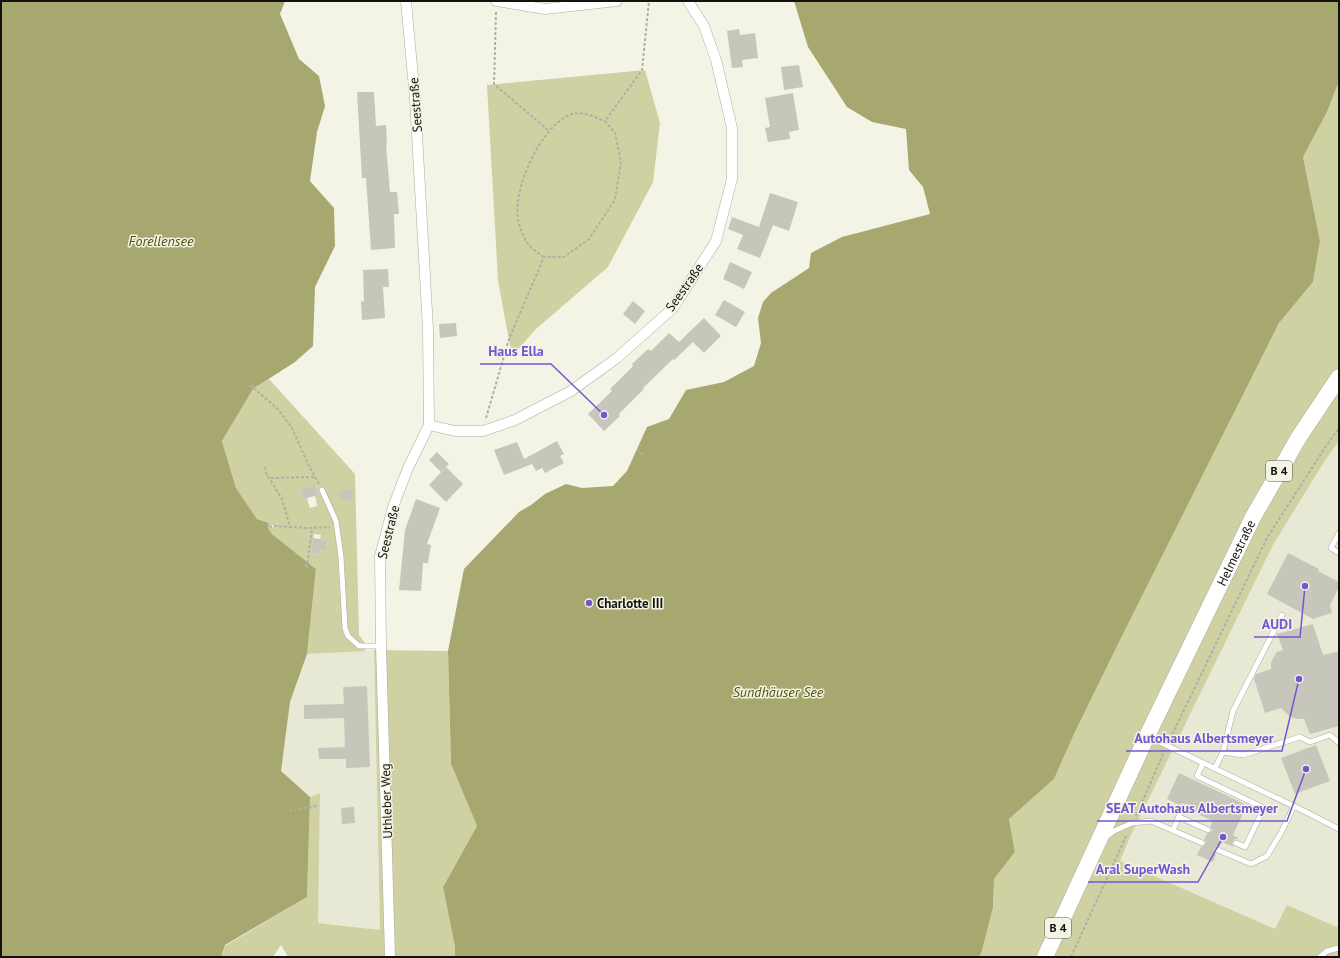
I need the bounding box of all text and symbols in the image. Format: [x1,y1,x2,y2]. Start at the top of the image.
street label: Seestraße [405,77,426,133]
water label: Forellensee [129,232,194,250]
street label: Seestraße [662,260,707,315]
callout: Haus Ella [480,338,551,364]
text: Haus Ella [488,342,544,360]
road number: B 4 [1266,461,1292,481]
street label: Seestraße [374,503,403,561]
street label: Helmestraße [1213,517,1259,589]
place label: Charlotte III [597,595,663,612]
marker: Charlotte III [584,598,594,608]
callout: AUDI [1254,611,1300,637]
text: AUDI [1262,615,1292,633]
water label: Sundhäuser See [733,683,824,701]
callout: Autohaus Albertsmeyer [1126,725,1282,751]
text: Autohaus Albertsmeyer [1134,729,1274,747]
street label: Uthleber Weg [377,763,396,839]
callout: SEAT Autohaus Albertsmeyer [1097,795,1287,821]
text: SEAT Autohaus Albertsmeyer [1106,799,1278,817]
callout: Aral SuperWash [1088,856,1198,882]
text: Aral SuperWash [1096,860,1190,878]
road number: B 4 [1045,918,1071,938]

